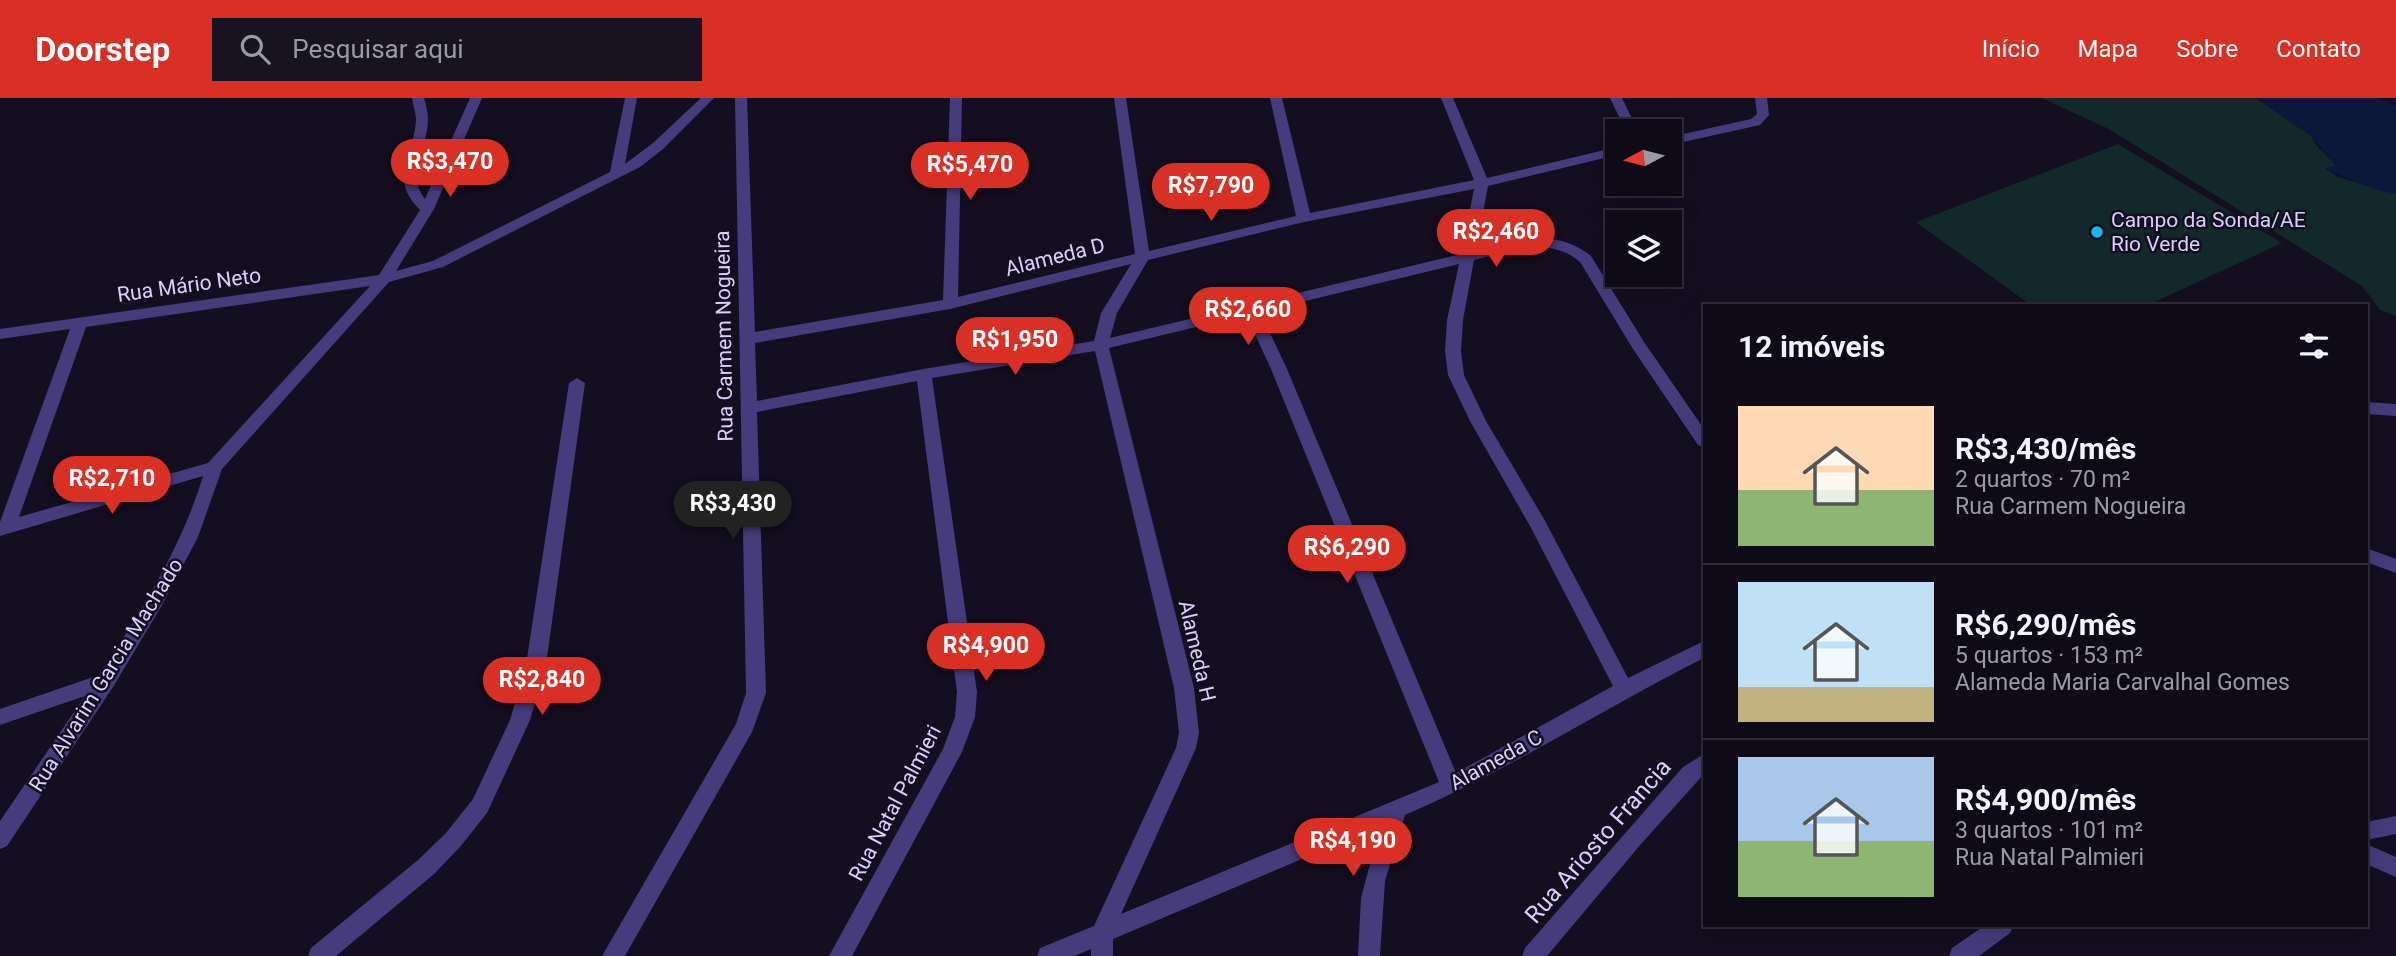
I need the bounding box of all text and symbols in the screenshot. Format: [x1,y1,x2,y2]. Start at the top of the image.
search box [212,18,702,81]
text: Doorstep [35,30,170,69]
icon: search [236,30,274,68]
text: Pesquisar aqui [292,34,464,64]
text: Início [1982,35,2040,63]
text: Mapa [2078,35,2138,63]
text: Sobre [2176,35,2238,63]
text: Contato [2276,35,2361,63]
north arrow [1605,119,1682,196]
map controls [1605,119,1682,287]
pin: R$3,470 [385,140,515,199]
pin: R$5,470 [905,142,1035,202]
text: R$3,470 [407,148,493,175]
text: R$5,470 [927,151,1013,178]
pin: R$7,790 [1146,164,1276,223]
text: R$7,790 [1168,172,1254,199]
place label: Campo da Sonda/AE Rio Verde [2111,208,2306,256]
pin: R$2,460 [1431,209,1561,269]
button: layers [1605,210,1682,287]
text: R$2,460 [1453,218,1539,245]
marker: Campo da Sonda/AE Rio Verde [2089,224,2105,240]
street label: Rua Carmem Nogueira [710,230,738,442]
street label: Alameda D [1003,233,1107,281]
street label: Rua Mário Neto [115,263,263,307]
pin: R$2,660 [1183,288,1313,347]
text: R$2,660 [1205,296,1291,323]
pin: R$1,950 [950,317,1080,377]
text: R$1,950 [972,326,1058,353]
icon: filters [2295,327,2333,365]
text: 12 imóveis [1738,329,1885,364]
text: R$3,430/mês [1955,431,2136,466]
icon: home [1794,434,1878,518]
pin: R$2,710 [47,456,177,516]
text: R$2,710 [69,465,155,492]
text: 2 quartos · 70 m² [1955,466,2130,493]
pin: R$3,430 [668,482,798,541]
text: R$3,430 [690,490,776,517]
text: Rua Carmem Nogueira [1955,493,2186,520]
pin: R$6,290 [1282,526,1412,585]
text: R$6,290 [1304,534,1390,561]
street label: Rua Alvarim Garcia Machado [24,554,188,796]
street label: Alameda H [1174,598,1220,704]
text: R$6,290/mês [1955,607,2136,642]
icon: home [1794,610,1878,694]
pin: R$4,900 [921,624,1051,683]
text: R$4,900 [943,632,1029,659]
text: 5 quartos · 153 m² [1955,642,2143,669]
pin: R$2,840 [477,658,607,717]
text: R$2,840 [499,666,585,693]
text: Alameda Maria Carvalhal Gomes [1955,669,2290,696]
street label: Rua Natal Palmieri [844,721,946,885]
street label: Alameda C [1446,725,1546,795]
street label: Rua Ariosto Francia [1519,753,1677,929]
text: R$4,900/mês [1955,782,2136,817]
icon: home [1794,785,1878,869]
text: 3 quartos · 101 m² [1955,817,2143,844]
pin: R$4,190 [1288,818,1418,878]
text: R$4,190 [1310,827,1396,854]
text: Rua Natal Palmieri [1955,844,2144,871]

